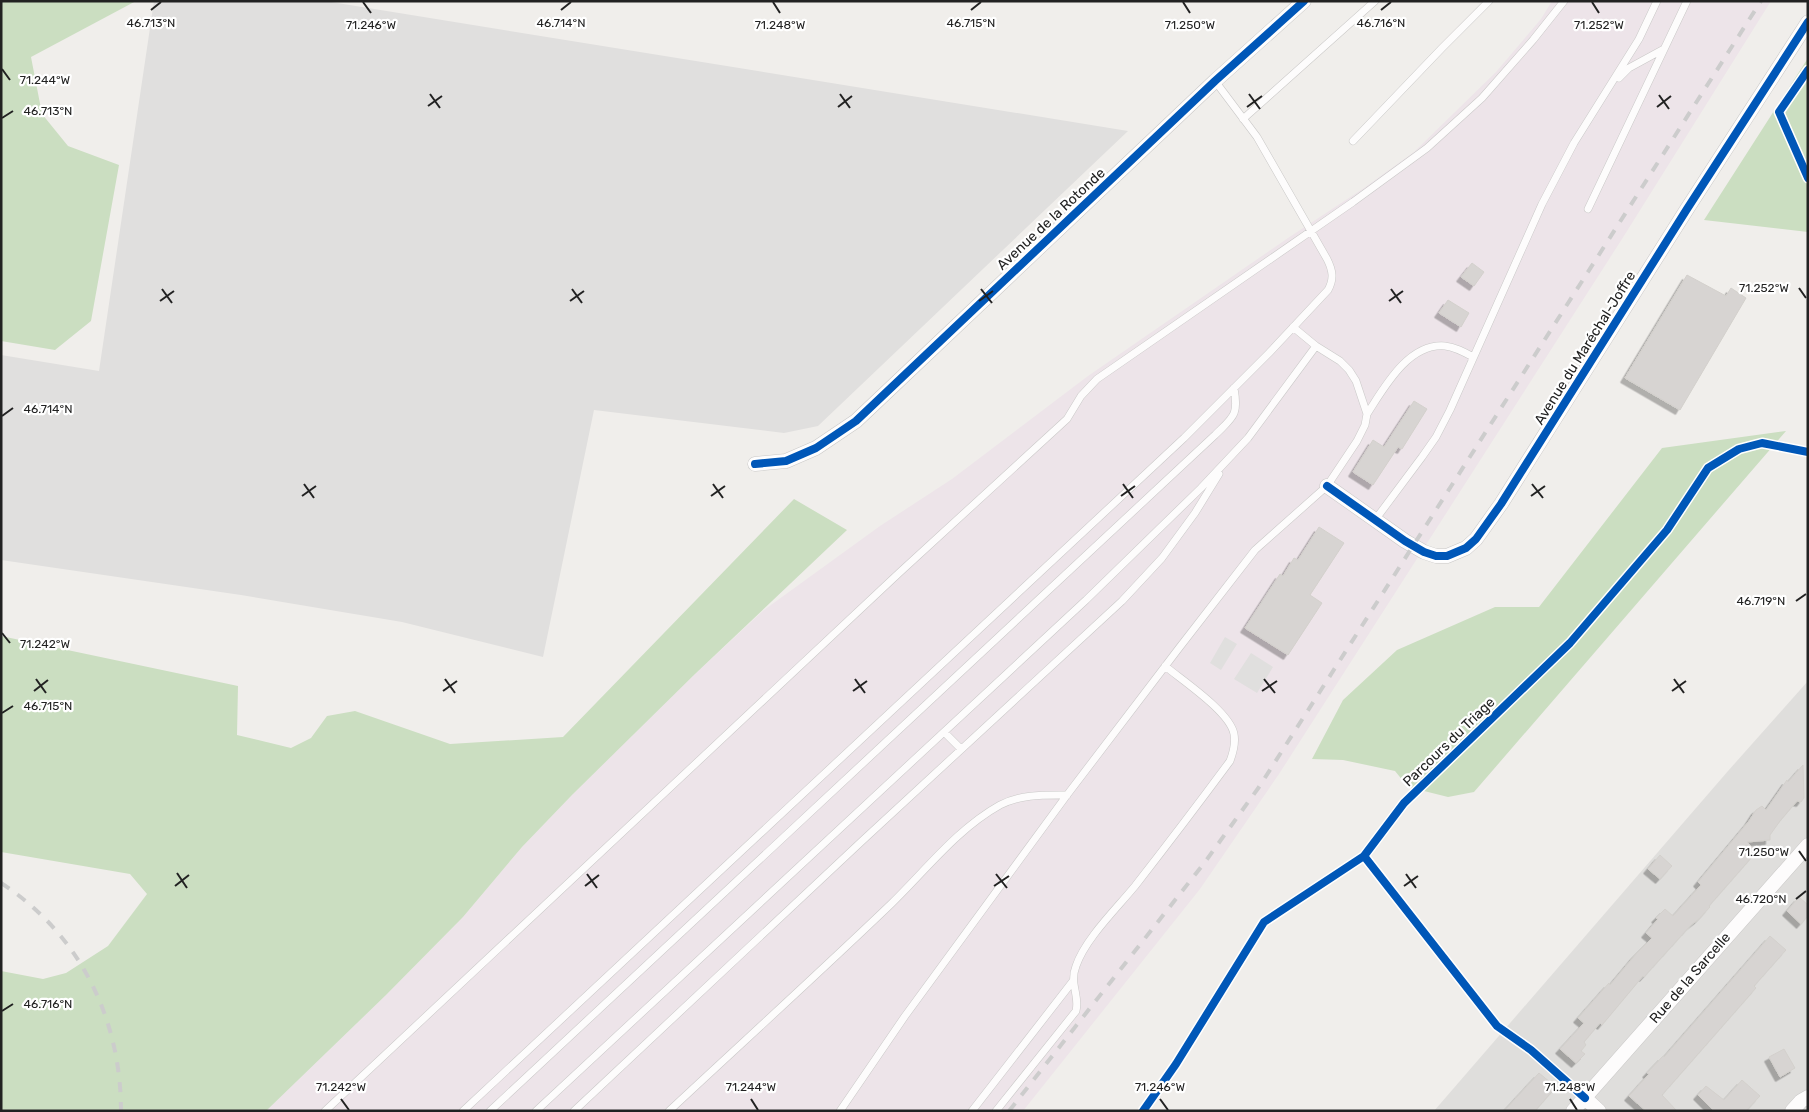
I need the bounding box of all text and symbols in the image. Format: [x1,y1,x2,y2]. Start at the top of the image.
text: 46.713°N [127,16,175,30]
text: 46.714°N [536,16,586,30]
text: 46.715°N [947,16,995,30]
text: 46.716°N [1357,16,1405,30]
text: 71.246°W [346,18,396,32]
text: 71.248°W [755,18,806,32]
text: 71.250°W [1165,18,1216,32]
text: 71.252°W [1574,18,1624,32]
text: 71.244°W [20,73,71,87]
text: 46.713°N [24,104,72,118]
street label: Avenue de la Rotonde [993,164,1109,274]
street label: Avenue du Maréchal-Joffre [1531,268,1639,428]
text: 71.252°W [1739,281,1789,295]
text: 46.714°N [23,402,73,416]
text: 46.719°N [1737,594,1785,608]
text: 71.242°W [20,637,70,651]
street label: Parcours du Triage [1399,694,1499,790]
text: 46.715°N [24,699,72,713]
text: 71.250°W [1739,845,1790,859]
text: 46.720°N [1735,892,1787,906]
street label: Rue de la Sarcelle [1646,929,1734,1027]
text: 46.716°N [24,997,72,1011]
text: 71.242°W [316,1080,366,1094]
text: 71.244°W [726,1080,777,1094]
text: 71.246°W [1135,1080,1185,1094]
text: 71.248°W [1545,1080,1596,1094]

